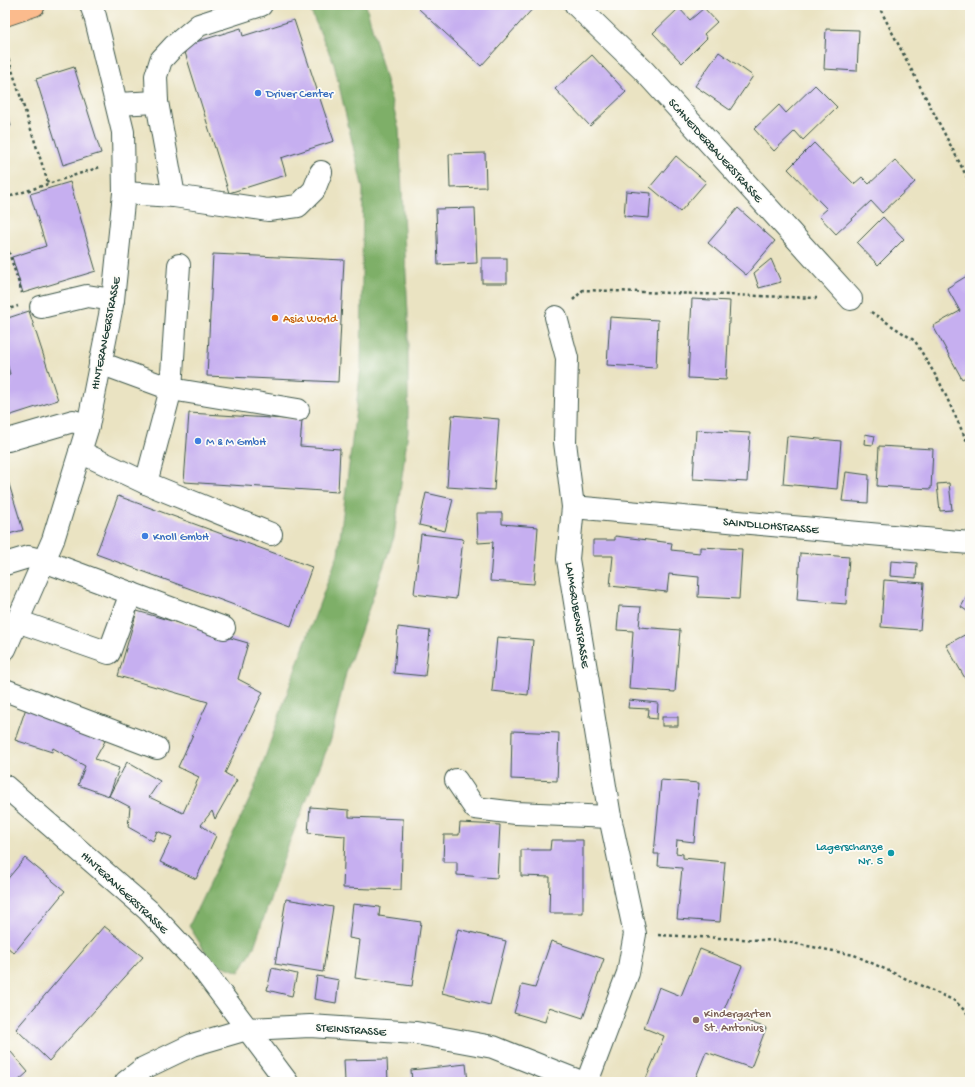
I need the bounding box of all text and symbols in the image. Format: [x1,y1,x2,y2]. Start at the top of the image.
marker: Driver Center [253,88,263,98]
place label: Driver Center [265,88,335,102]
street label: SCHNEIDERBAUERSTRASSE [664,97,765,206]
street label: HINTERANGERSTRASSE [89,275,125,391]
marker: Asia World [270,313,280,323]
place label: Asia World [283,313,338,327]
marker: M & M GmbH [193,436,203,446]
place label: M & M GmbH [206,436,266,450]
street label: SAINDLLOHSTRASSE [722,516,820,538]
marker: Knoll GmbH [140,531,150,541]
place label: Knoll GmbH [153,531,209,545]
street label: LAIMGRUBENSTRASSE [561,561,591,670]
place label: Lagerschanze Nr. 5 [816,841,884,869]
marker: Lagerschanze Nr. 5 [886,848,896,858]
street label: HINTERANGERSTRASSE [77,849,171,938]
place label: Kindergarten St. Antonius [704,1008,771,1036]
marker: Kindergarten St. Antonius [691,1015,701,1025]
street label: STEINSTRASSE [315,1022,387,1040]

